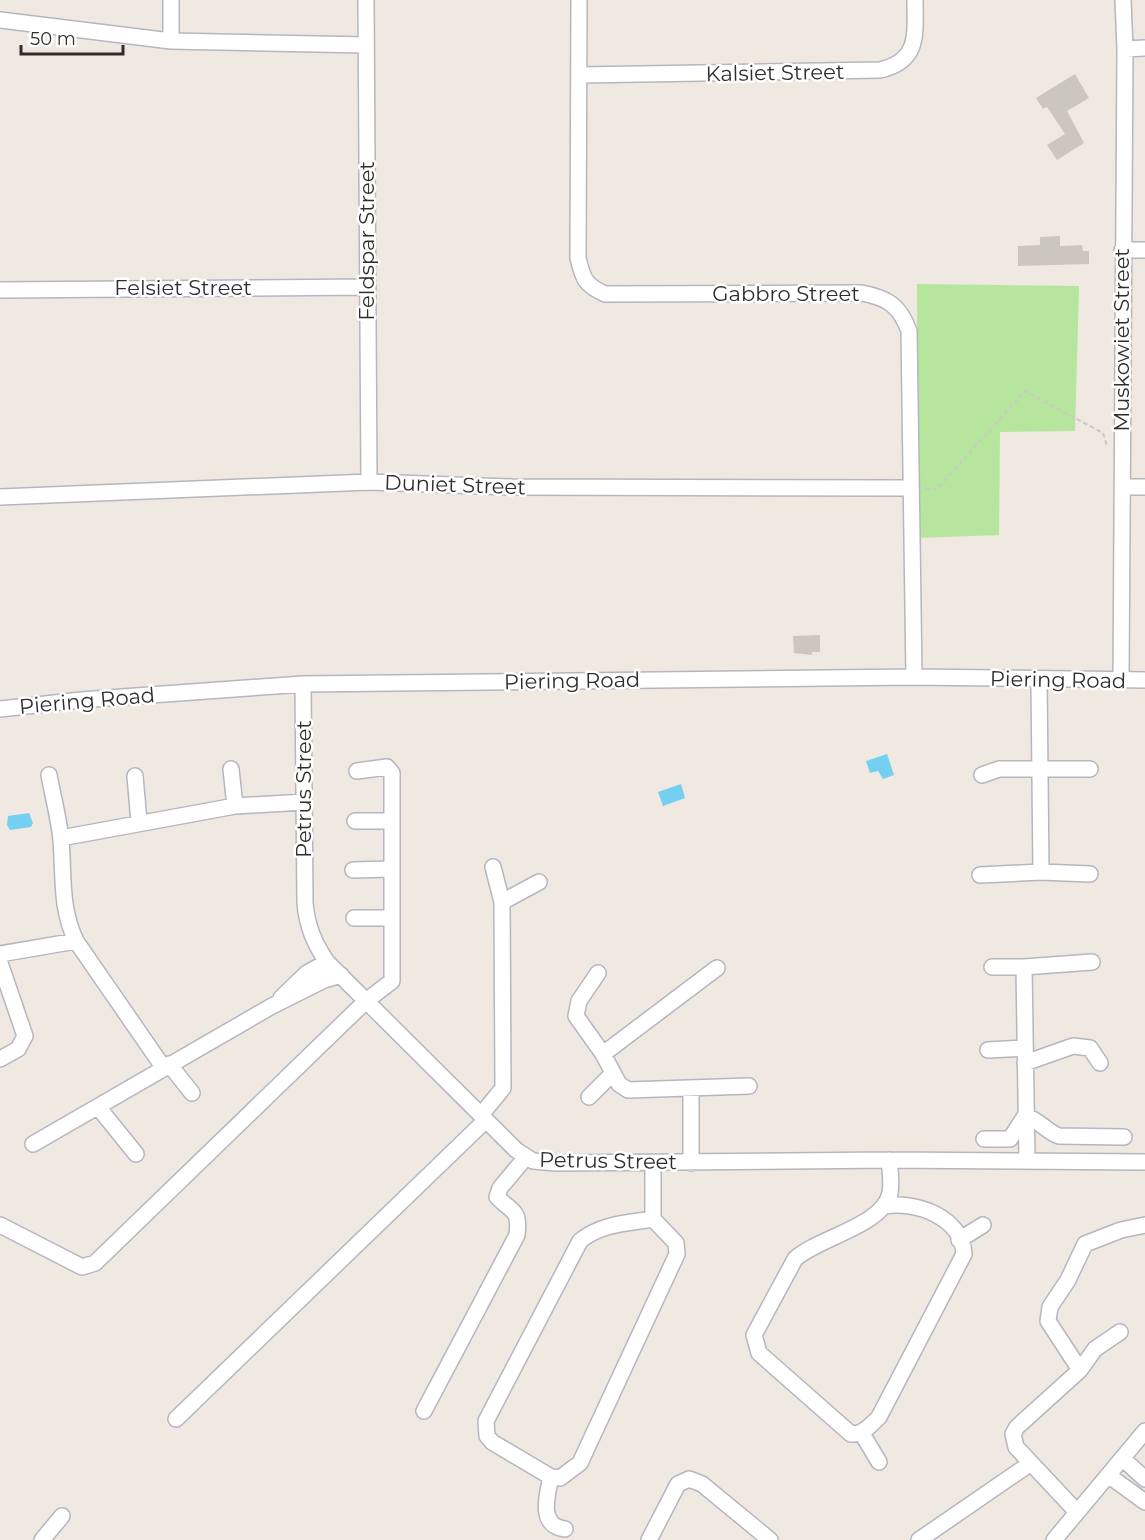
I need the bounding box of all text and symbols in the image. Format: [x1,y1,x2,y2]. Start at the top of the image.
scale bar [21,18,123,56]
text: 50 m [30,28,76,50]
street label: Kalsiet Street [705,59,845,86]
street label: Feldspar Street [354,161,379,321]
street label: Muskowiet Street [1109,248,1134,432]
street label: Felsiet Street [114,275,252,300]
street label: Gabbro Street [712,281,860,306]
street label: Duniet Street [384,470,526,499]
street label: Piering Road [990,666,1126,693]
street label: Piering Road [504,667,640,694]
street label: Piering Road [18,682,156,719]
street label: Petrus Street [291,720,316,858]
street label: Petrus Street [539,1147,677,1174]

